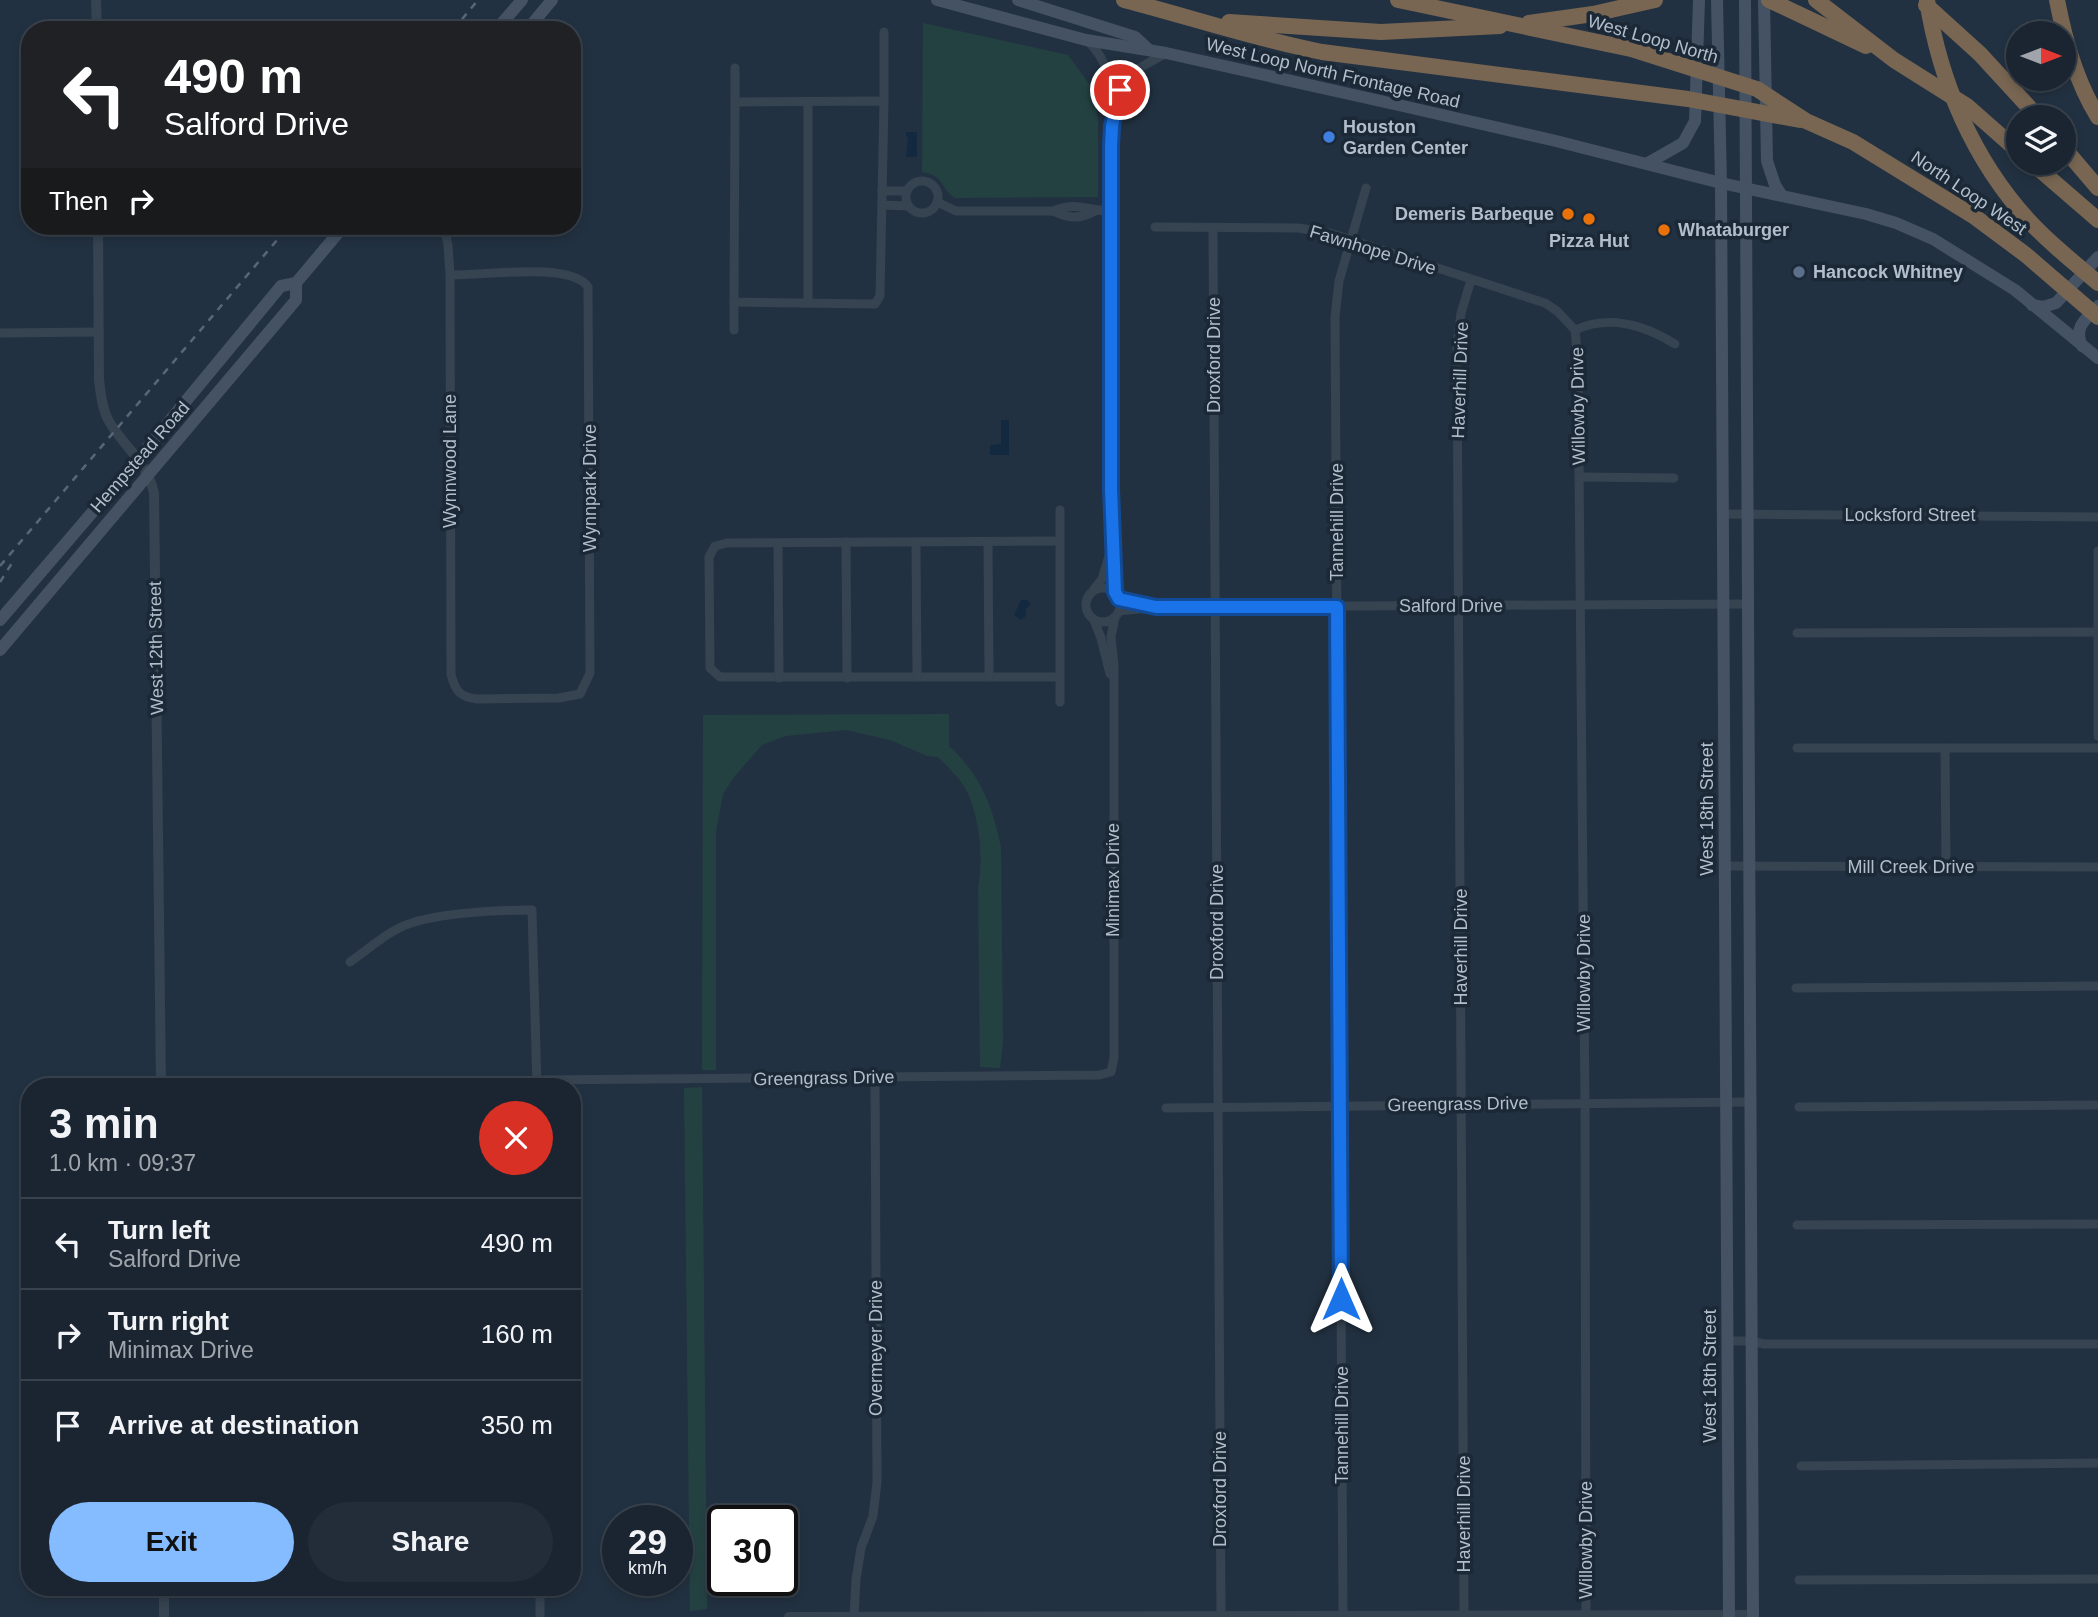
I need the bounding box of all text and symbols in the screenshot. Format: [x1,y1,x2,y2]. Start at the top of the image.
street label: West Loop North [1585,11,1721,67]
north arrow [2006,21,2076,91]
map controls [2006,21,2076,175]
street label: West Loop North Frontage Road [1204,34,1462,112]
icon: left [49,49,140,140]
text: 490 m [164,49,303,103]
pin [1090,60,1150,120]
icon: arrive [1101,71,1139,109]
button: layers [2006,105,2076,175]
text: Salford Drive [164,106,349,142]
place label: Houston Garden Center [1343,117,1468,158]
marker: Houston Garden Center [1321,129,1337,145]
street label: North Loop West [1908,147,2030,239]
icon: right [122,182,160,220]
text: Then [49,186,108,216]
place label: Demeris Barbeque [1395,204,1554,224]
marker: Demeris Barbeque [1560,206,1576,222]
marker: Pizza Hut [1581,211,1597,227]
place label: Whataburger [1678,220,1789,240]
street label: Fawnhope Drive [1307,221,1439,279]
marker: Whataburger [1656,222,1672,238]
place label: Pizza Hut [1549,231,1629,251]
place label: Hancock Whitney [1813,262,1963,282]
marker: Hancock Whitney [1791,264,1807,280]
street label: Droxford Drive [1204,297,1224,413]
street label: Haverhill Drive [1448,321,1472,439]
street label: Willowby Drive [1567,347,1589,465]
street label: Wynnwood Lane [440,394,460,528]
street label: Hempstead Road [86,398,194,516]
street label: Wynnpark Drive [580,424,600,552]
street label: Tannehill Drive [1327,463,1347,581]
street label: Locksford Street [1844,505,1976,525]
street label: West 12th Street [145,581,167,715]
street label: Salford Drive [1399,596,1503,616]
street label: West 18th Street [1697,742,1717,876]
street label: Minimax Drive [1103,823,1123,937]
street label: Mill Creek Drive [1847,857,1975,877]
street label: Droxford Drive [1207,864,1227,980]
street label: Haverhill Drive [1451,888,1471,1006]
street label: Willowby Drive [1574,914,1594,1032]
street label: Greengrass Drive [753,1067,895,1089]
street label: Greengrass Drive [1387,1093,1529,1115]
text: 3 min [49,1100,159,1147]
button: close [479,1101,553,1175]
text: 1.0 km · 09:37 [49,1150,196,1176]
text: Turn left [108,1215,210,1245]
icon: left [49,1225,87,1263]
text: 490 m [481,1228,553,1258]
text: Salford Drive [108,1246,241,1272]
position arrow [1304,1262,1378,1336]
street label: Overmeyer Drive [866,1280,886,1416]
text: Turn right [108,1306,229,1336]
street label: West 18th Street [1700,1309,1720,1443]
icon: right [49,1316,87,1354]
text: 160 m [481,1319,553,1349]
text: Minimax Drive [108,1337,254,1363]
street label: Tannehill Drive [1332,1366,1352,1484]
icon: arrive [49,1407,87,1445]
text: Arrive at destination [108,1410,359,1440]
text: 350 m [481,1410,553,1440]
street label: Droxford Drive [1210,1431,1230,1547]
street label: Haverhill Drive [1454,1455,1474,1573]
street label: Willowby Drive [1576,1481,1596,1599]
button: Exit [49,1502,294,1582]
button: Share [308,1502,553,1582]
speed limit sign: 30 [707,1505,798,1596]
text: 29 [628,1522,667,1561]
text: km/h [628,1558,667,1578]

